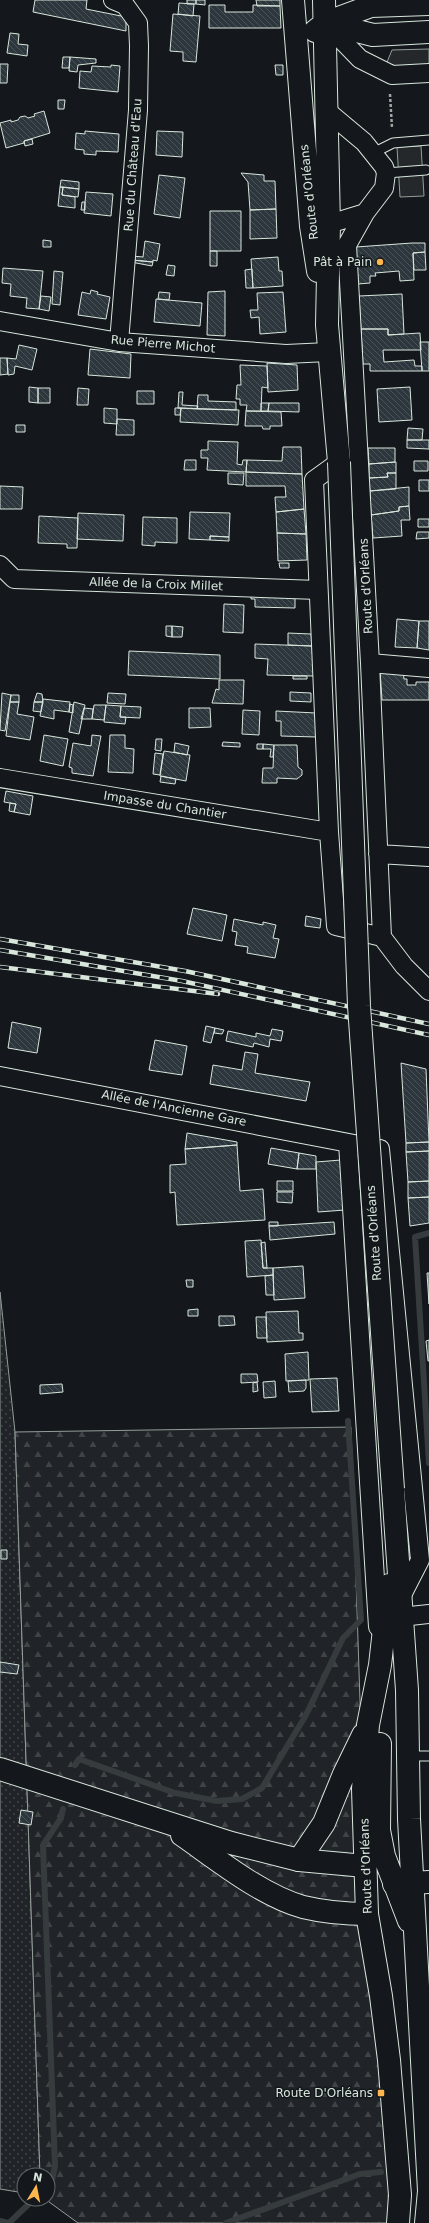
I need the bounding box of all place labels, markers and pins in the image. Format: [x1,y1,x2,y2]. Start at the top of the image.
place label: Pât à Pain [313,255,372,269]
marker: Pât à Pain [375,257,385,267]
place label: Route D'Orléans [276,2086,373,2100]
marker: Route D'Orléans [376,2088,386,2098]

